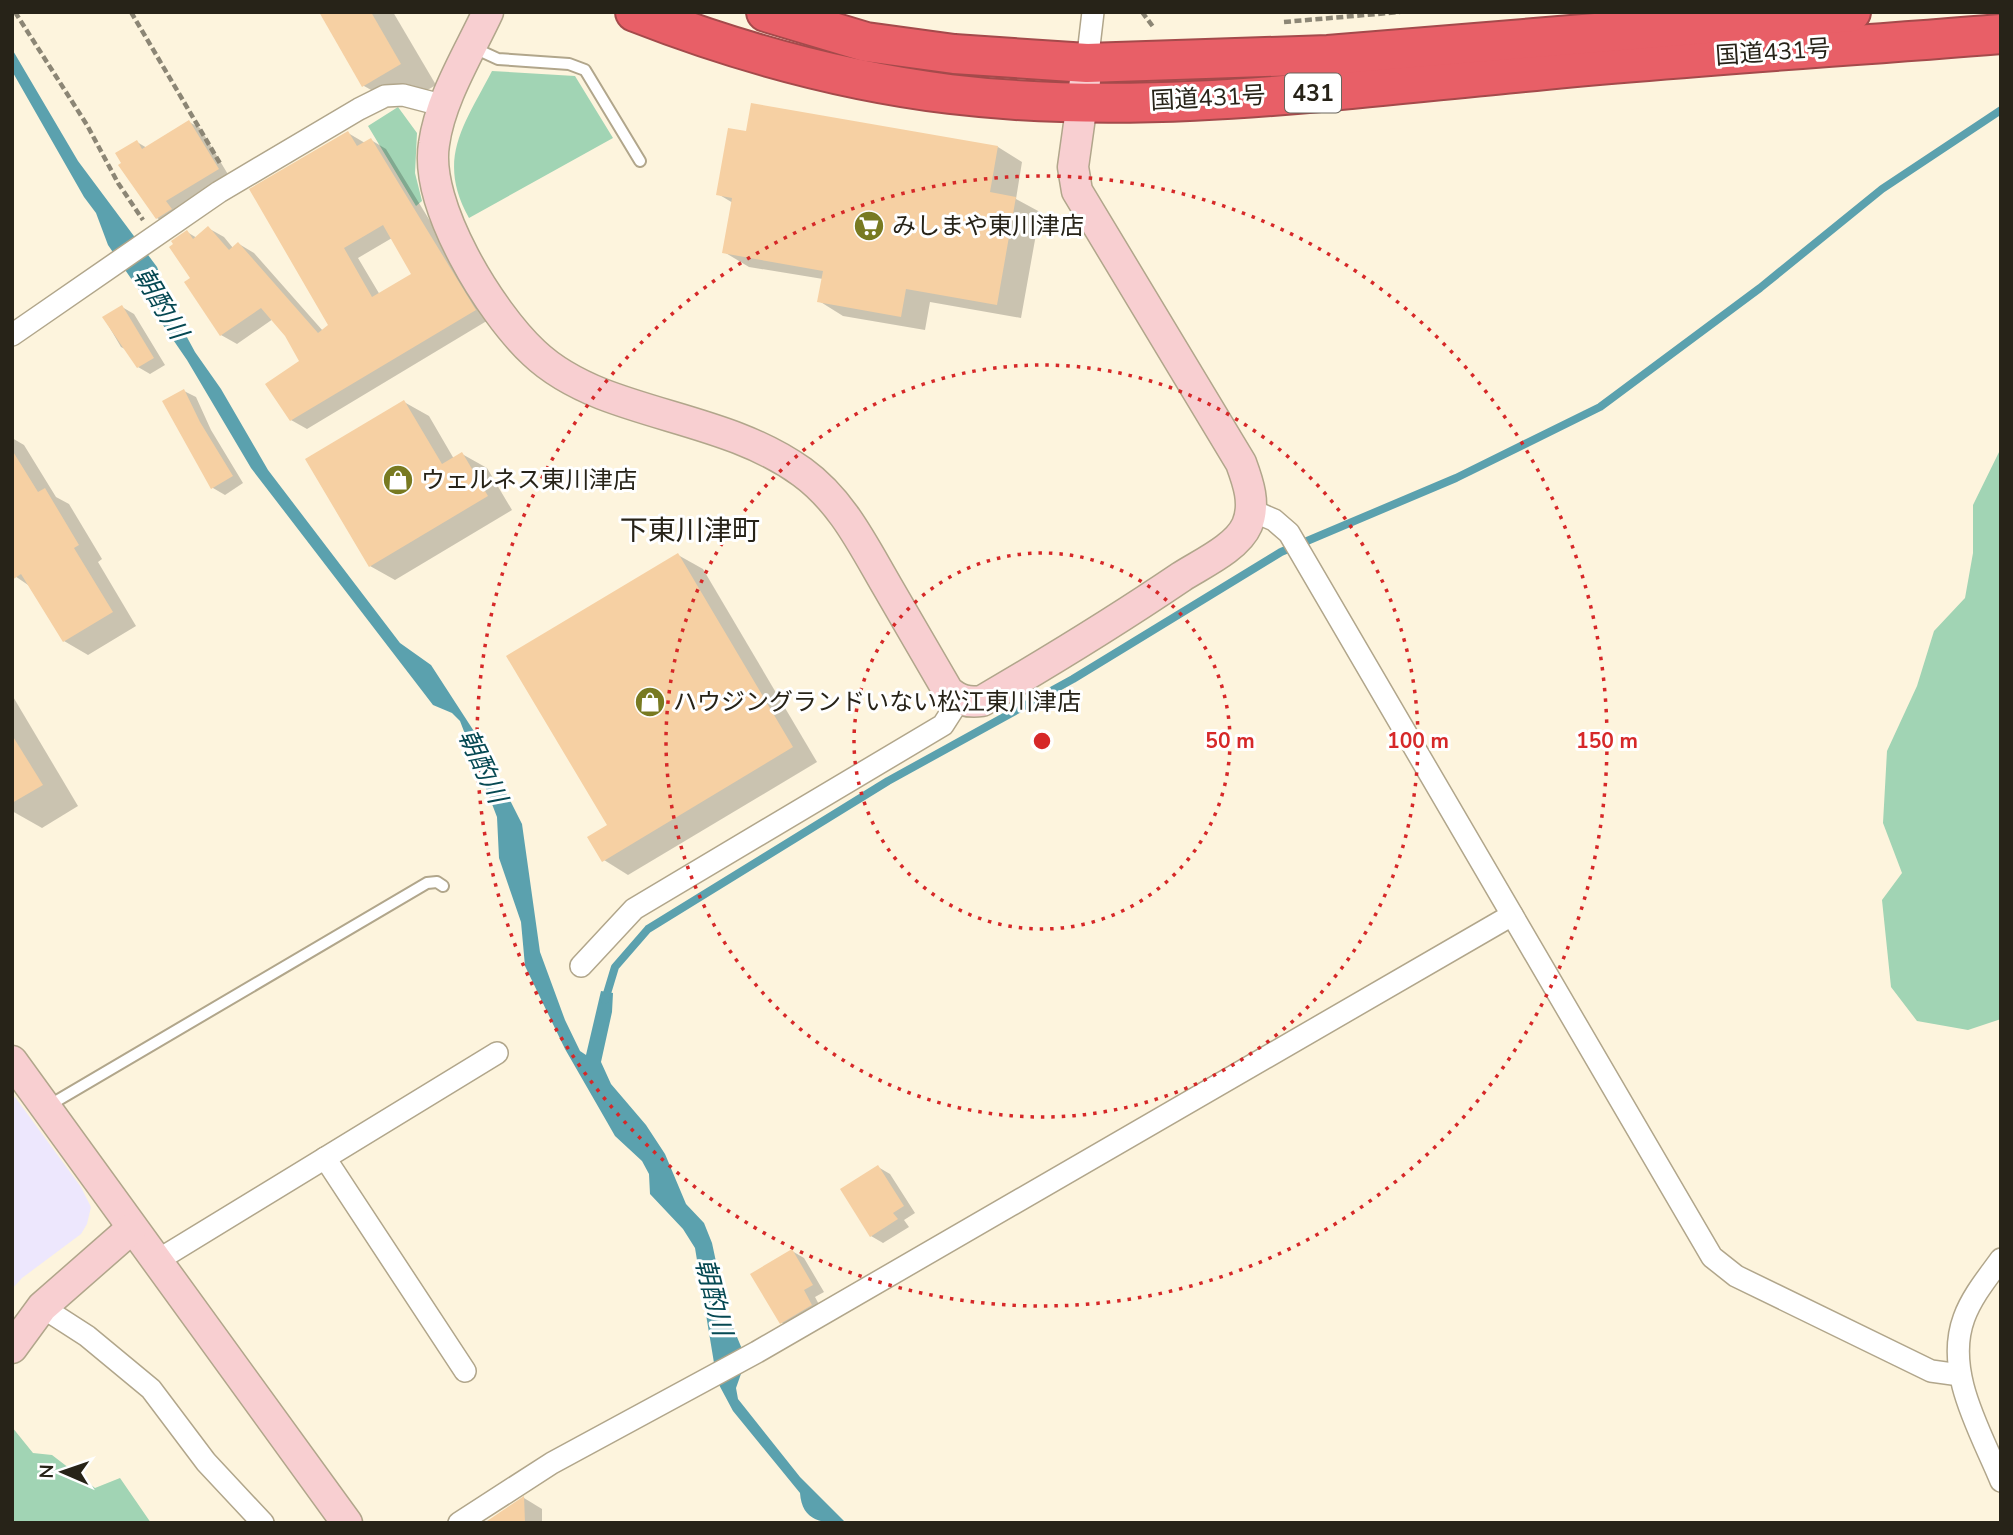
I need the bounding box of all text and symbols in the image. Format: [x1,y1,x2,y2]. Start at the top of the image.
street label: 国道431号 [1714,32,1832,72]
road number: 431 [1285,74,1341,113]
street label: 国道431号 [1150,79,1266,117]
supermarket icon: みしまや東川津店 [852,209,886,243]
place label: みしまや東川津店 [892,210,1084,242]
water label: 朝酌川 [125,261,197,348]
shop icon: ウェルネス東川津店 [381,463,415,497]
place label: ウェルネス東川津店 [421,464,637,496]
district label: 下東川津町 [620,512,760,550]
shop icon: ハウジングランドいない松江東川津店 [633,685,667,719]
place label: ハウジングランドいない松江東川津店 [673,686,1081,718]
water label: 朝酌川 [450,723,516,812]
text: 50 m [1205,727,1255,755]
text: 100 m [1387,727,1449,755]
text: 150 m [1576,727,1638,755]
centre of rings [1030,729,1054,753]
water label: 朝酌川 [687,1255,741,1342]
north arrow [28,1437,98,1507]
text: N [34,1464,60,1479]

